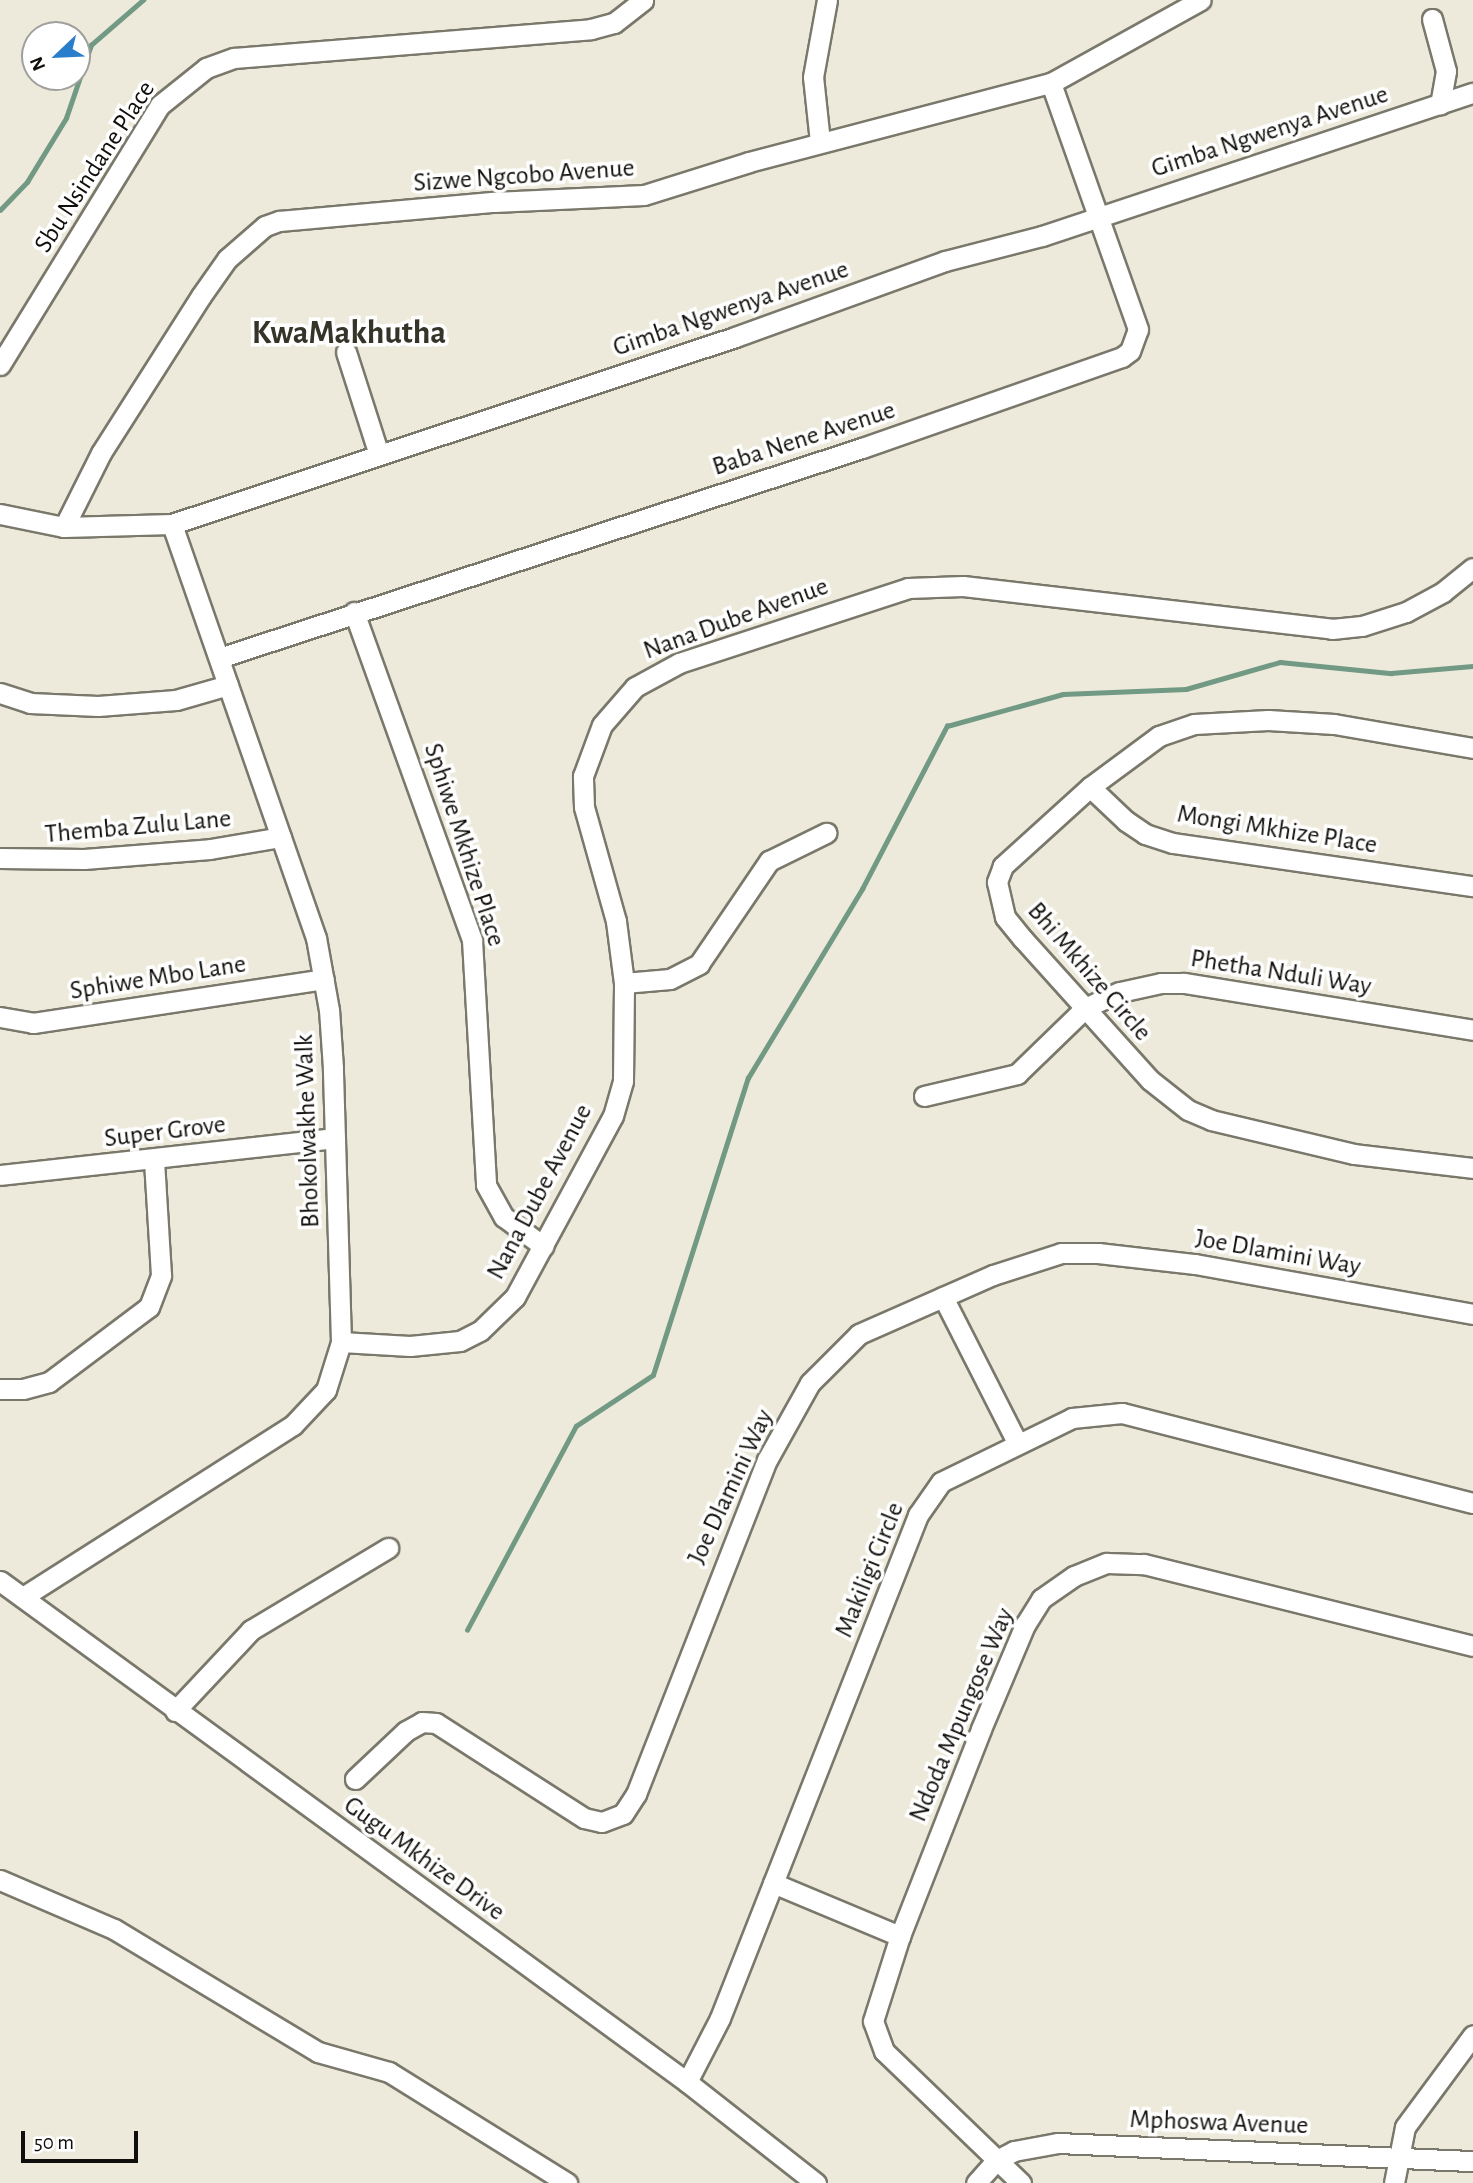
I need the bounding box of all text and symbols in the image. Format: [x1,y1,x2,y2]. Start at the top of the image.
north arrow [21,21,91,91]
text: N [27,54,49,73]
street label: Sbu Nsindane Place [28,75,162,259]
street label: Gimba Ngwenya Avenue [1148,79,1392,185]
street label: Sizwe Ngcobo Avenue [412,153,636,199]
street label: Gimba Ngwenya Avenue [609,254,853,364]
district label: KwaMakhutha [252,314,446,354]
street label: Baba Nene Avenue [709,395,899,483]
street label: Nana Dube Avenue [639,571,833,667]
street label: Sphiwe Mkhize Place [416,740,512,950]
street label: Mongi Mkhize Place [1175,799,1379,861]
street label: Themba Zulu Lane [44,803,232,851]
street label: Bhi Mkhize Circle [1020,896,1158,1048]
street label: Phetha Nduli Way [1188,943,1374,1003]
street label: Sphiwe Mbo Lane [68,949,248,1007]
street label: Bhokolwakhe Walk [289,1034,327,1228]
street label: Nana Dube Avenue [481,1099,599,1285]
street label: Super Grove [103,1109,227,1155]
street label: Joe Dlamini Way [1193,1223,1363,1283]
street label: Joe Dlamini Way [682,1405,780,1569]
street label: Makiligi Circle [829,1498,911,1642]
street label: Ndoda Mpungose Way [903,1603,1021,1827]
street label: Gugu Mkhize Drive [337,1790,511,1928]
street label: Mphoswa Avenue [1129,2104,1309,2142]
scale bar [24,2116,142,2160]
text: 50 m [34,2132,74,2153]

